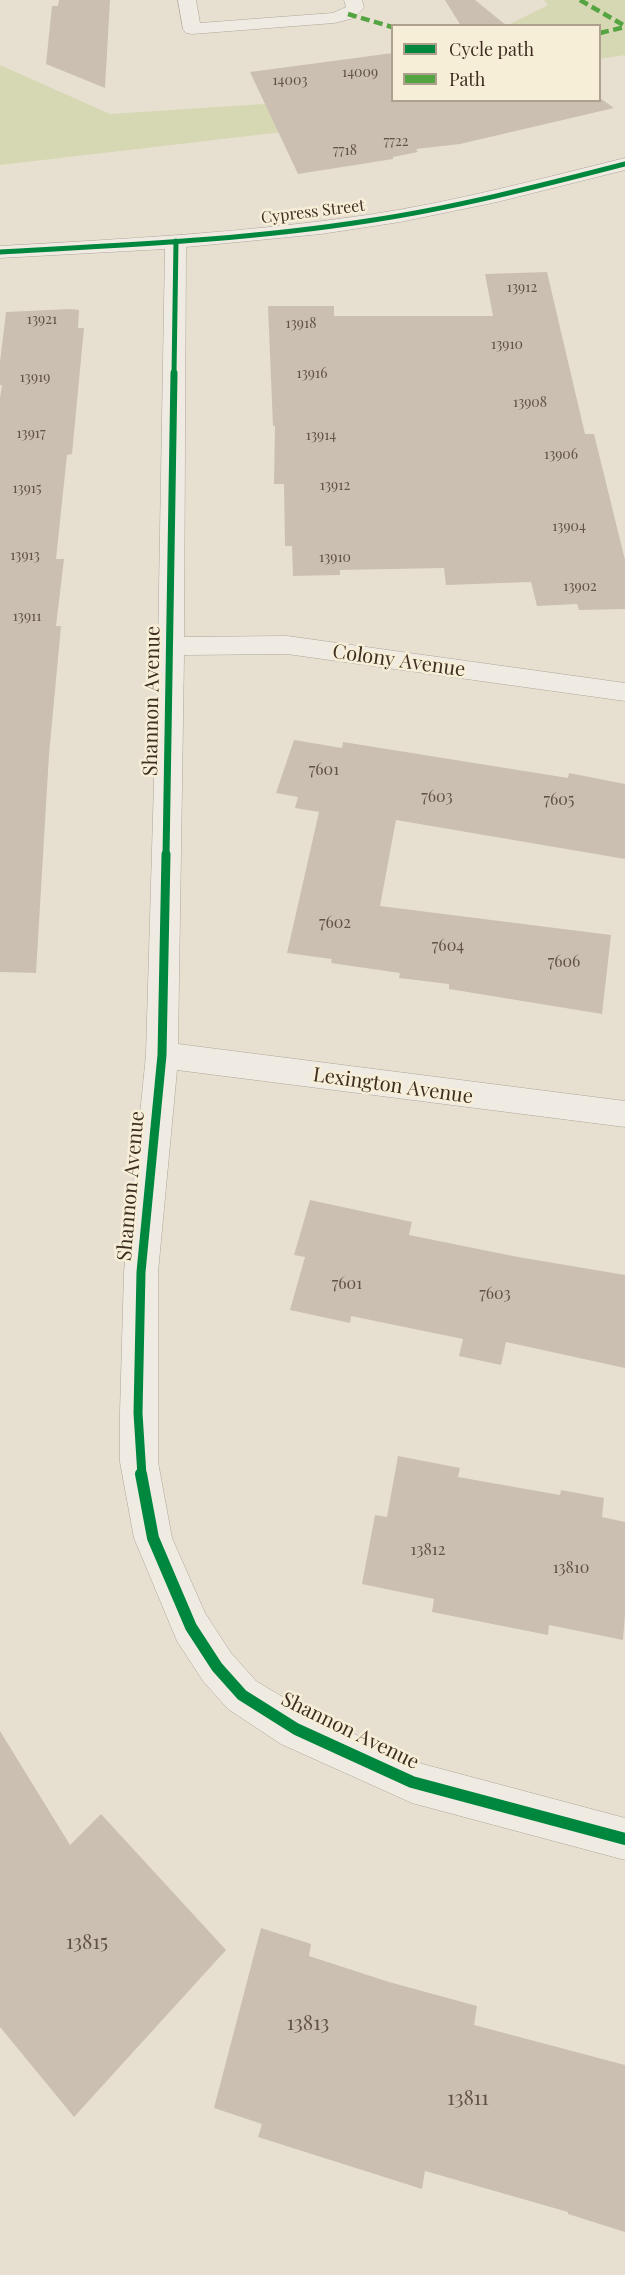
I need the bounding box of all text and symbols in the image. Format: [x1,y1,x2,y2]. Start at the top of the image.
legend [391,24,601,102]
text: Cycle path [449,37,534,61]
house number: 14009 [342,65,378,81]
text: Path [449,67,485,91]
house number: 14003 [272,73,308,89]
house number: 7722 [384,134,408,150]
house number: 7718 [333,143,357,159]
street label: Cypress Street [260,196,366,228]
house number: 13912 [507,280,537,296]
house number: 13921 [27,312,57,328]
house number: 13918 [286,316,316,332]
house number: 13910 [491,337,523,353]
house number: 13916 [297,366,327,382]
house number: 13919 [20,370,50,386]
house number: 13908 [513,395,547,411]
house number: 13917 [16,426,46,442]
house number: 13914 [306,428,336,444]
house number: 13906 [544,447,578,463]
house number: 13912 [320,478,350,494]
house number: 13915 [12,481,42,497]
house number: 13904 [552,519,586,535]
house number: 13913 [10,548,40,564]
house number: 13910 [319,550,351,566]
house number: 13902 [563,579,597,595]
house number: 13911 [13,609,41,625]
street label: Shannon Avenue [139,626,165,776]
street label: Colony Avenue [331,640,467,682]
house number: 7601 [309,760,339,780]
house number: 7603 [421,787,453,807]
house number: 7605 [543,790,575,810]
house number: 7602 [319,913,351,933]
house number: 7604 [432,936,464,956]
house number: 7606 [548,952,580,972]
street label: Lexington Avenue [312,1063,474,1109]
street label: Shannon Avenue [112,1110,150,1262]
house number: 7601 [332,1274,362,1294]
house number: 7603 [479,1284,511,1304]
house number: 13812 [411,1540,445,1560]
house number: 13810 [553,1558,589,1578]
street label: Shannon Avenue [277,1687,423,1775]
house number: 13815 [66,1931,108,1955]
house number: 13813 [287,2012,329,2036]
house number: 13811 [447,2087,489,2111]

